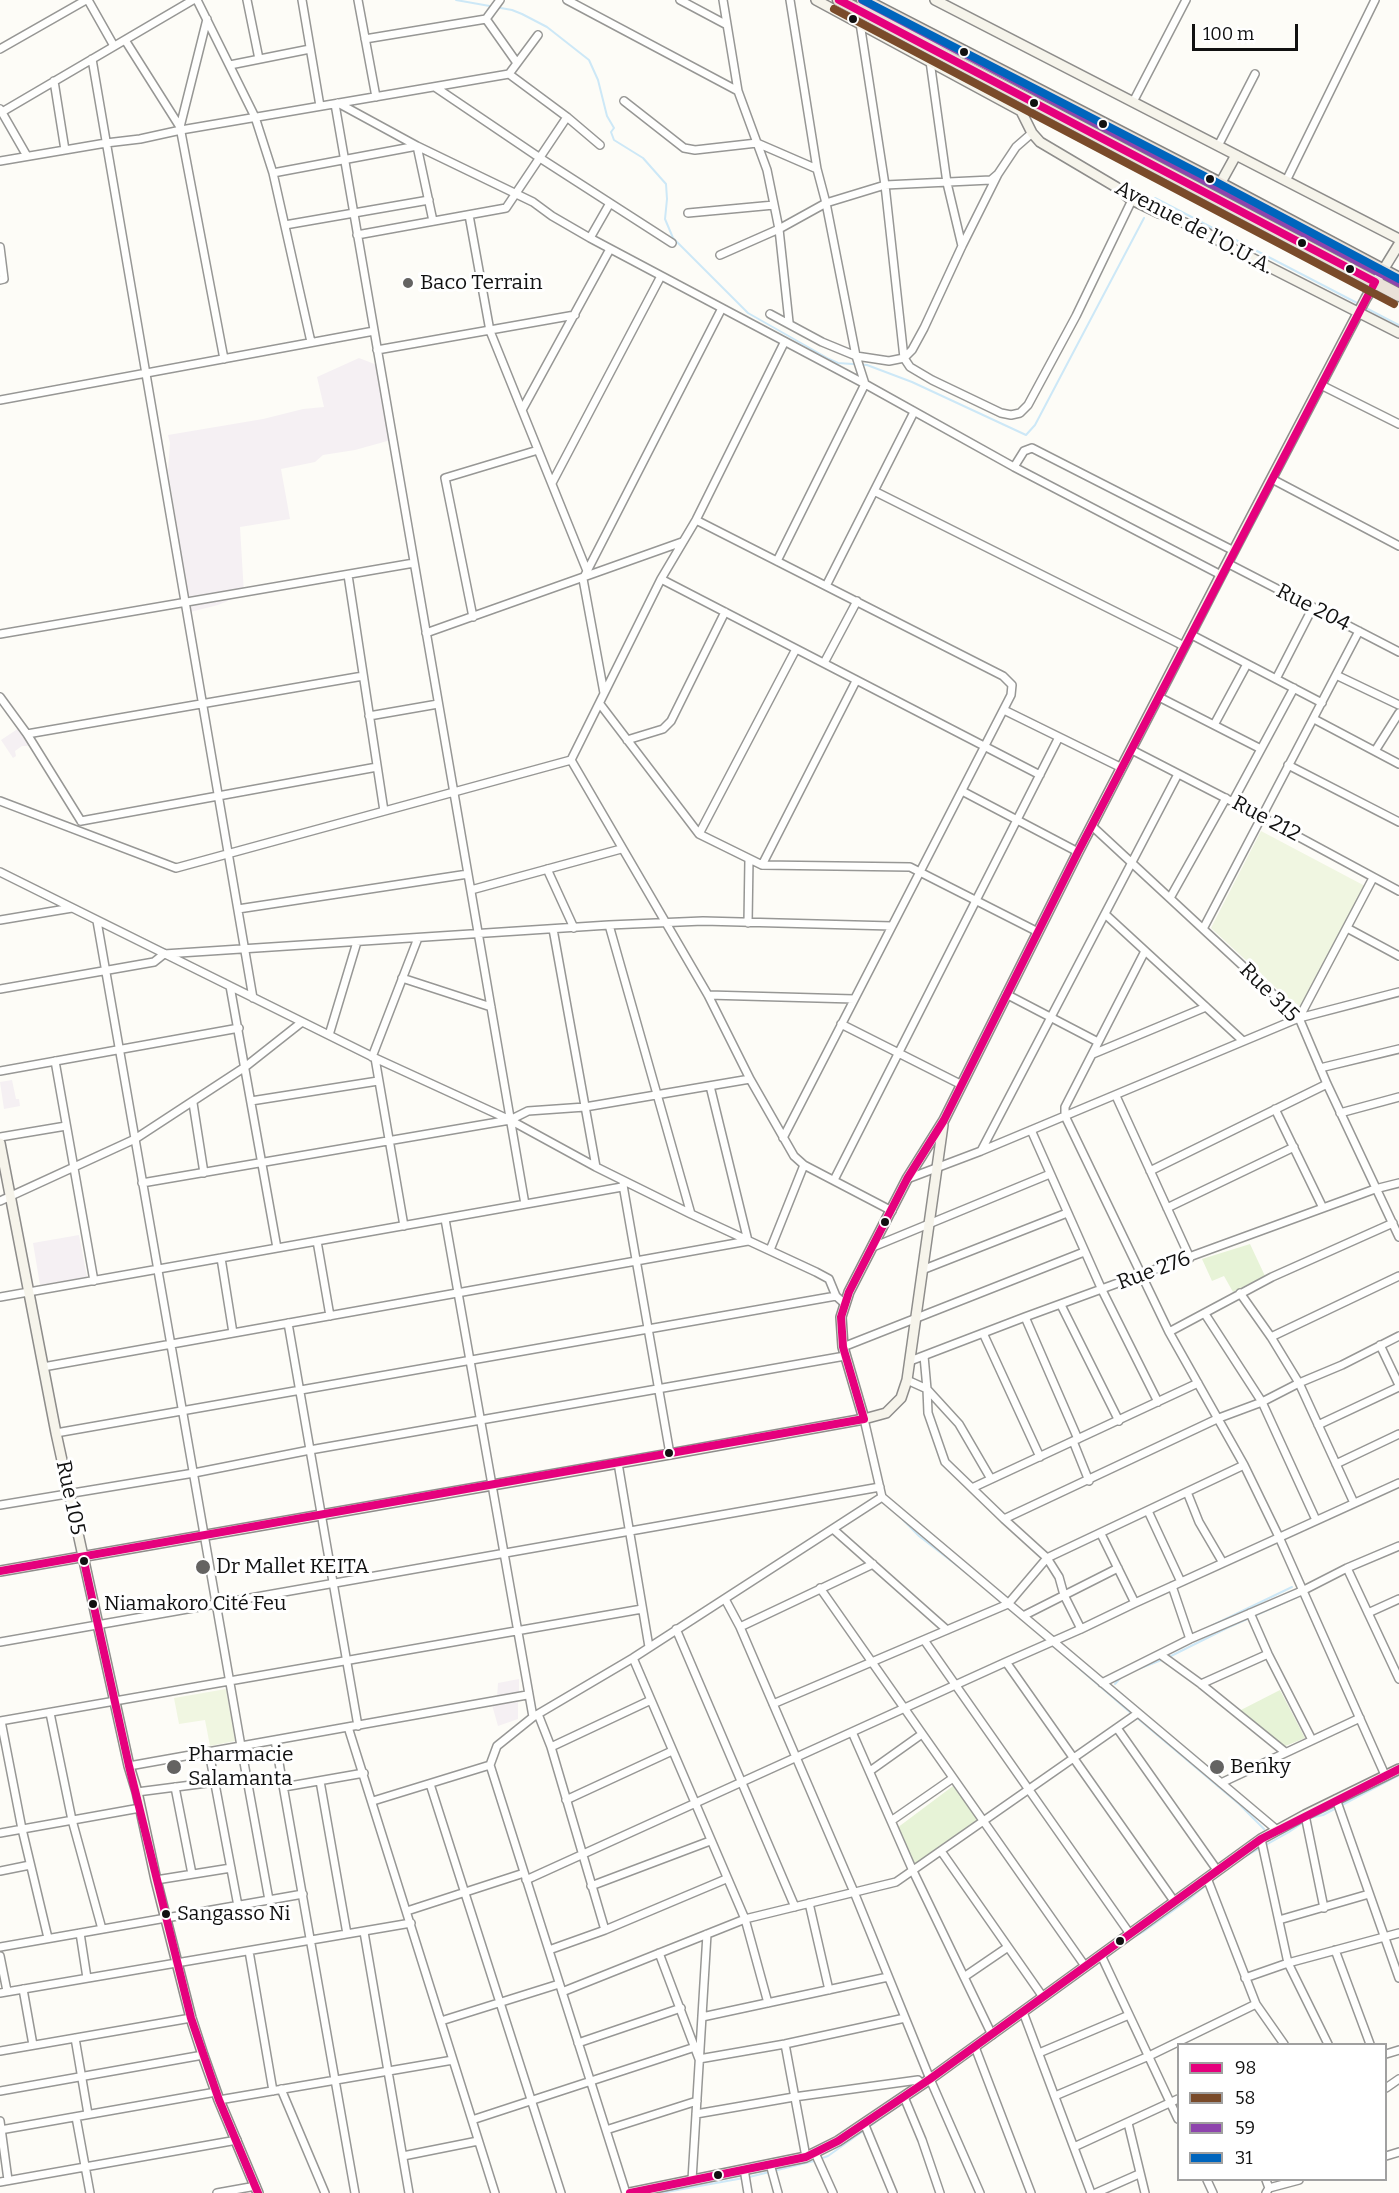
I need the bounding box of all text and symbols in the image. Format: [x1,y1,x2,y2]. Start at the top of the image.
scale bar [1195,12,1302,50]
unlabelled marker [847,13,859,25]
text: 100 m [1203,23,1254,45]
unlabelled marker [958,46,970,58]
unlabelled marker [1028,97,1040,109]
unlabelled marker [1097,118,1109,130]
unlabelled marker [1204,173,1216,185]
street label: Avenue de l'O.U.A. [1111,176,1277,280]
unlabelled marker [1296,237,1308,249]
unlabelled marker [1344,263,1356,275]
place label: Baco Terrain [420,270,543,296]
marker: Baco Terrain [401,276,415,290]
street label: Rue 204 [1272,579,1354,637]
street label: Rue 212 [1228,791,1304,847]
street label: Rue 315 [1234,958,1304,1028]
unlabelled marker [879,1216,891,1228]
street label: Rue 276 [1114,1246,1194,1296]
unlabelled marker [663,1447,675,1459]
street label: Rue 105 [50,1459,90,1537]
place label: Dr Mallet KEITA [216,1554,369,1580]
unlabelled marker [78,1555,90,1567]
marker: Dr Mallet KEITA [194,1558,212,1576]
place label: Niamakoro Cité Feu [104,1592,286,1616]
marker: Niamakoro Cité Feu [87,1598,99,1610]
place label: Pharmacie Salamanta [188,1742,294,1792]
place label: Benky [1230,1754,1291,1780]
marker: Pharmacie Salamanta [165,1758,183,1776]
marker: Benky [1208,1758,1226,1776]
place label: Sangasso Ni [177,1902,290,1926]
marker: Sangasso Ni [160,1908,172,1920]
unlabelled marker [1114,1935,1126,1947]
legend [1177,2043,1387,2181]
text: 98 [1235,2057,1256,2079]
text: 58 [1235,2087,1255,2109]
text: 59 [1235,2117,1255,2139]
text: 31 [1235,2147,1253,2169]
unlabelled marker [712,2169,724,2181]

